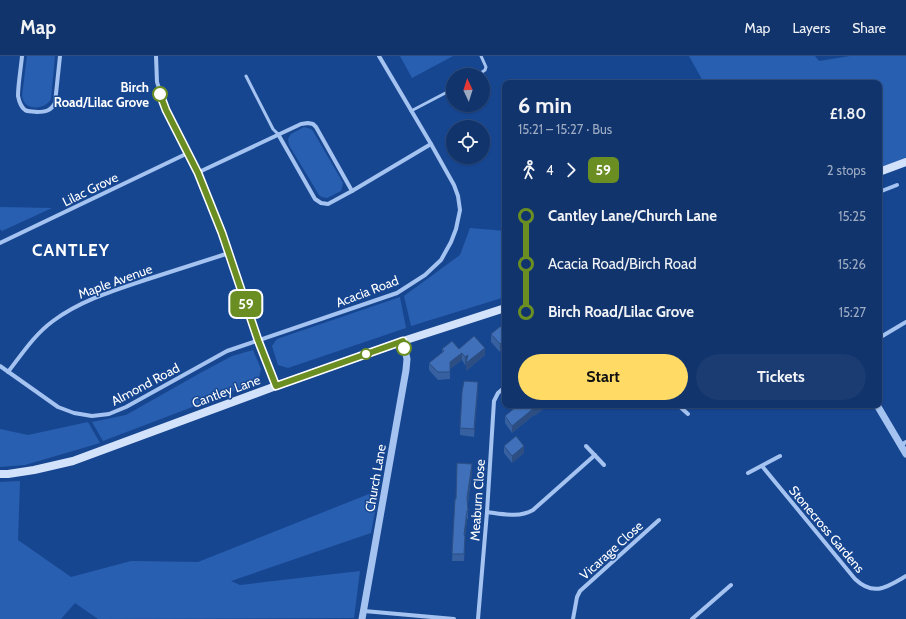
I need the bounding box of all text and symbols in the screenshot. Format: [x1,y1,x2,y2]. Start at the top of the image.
text: Map [20,16,56,39]
text: Map [745,19,770,37]
text: Layers [792,19,830,37]
text: Share [852,19,886,37]
north arrow [446,68,490,112]
map controls [446,68,490,164]
place label: Birch Road/Lilac Grove [54,79,149,110]
marker: Birch Road/Lilac Grove [152,86,168,102]
text: 6 min [518,92,572,119]
text: £1.80 [830,105,866,123]
button: locate [446,120,490,164]
text: 15:21 – 15:27 · Bus [518,121,612,137]
icon: walk [518,159,540,181]
icon: forward [560,159,582,181]
text: 59 [596,161,611,179]
text: 4 [546,162,554,178]
text: 2 stops [827,162,866,178]
street label: Lilac Grove [60,169,121,209]
text: Cantley Lane/Church Lane [548,207,717,225]
text: 15:25 [838,208,866,224]
district label: CANTLEY [32,240,110,260]
text: Acacia Road/Birch Road [548,255,696,273]
text: 15:26 [838,256,866,272]
street label: Maple Avenue [76,260,155,302]
street label: Acacia Road [333,272,401,310]
line badge: 59 [228,291,264,317]
text: 59 [238,295,254,313]
text: Birch Road/Lilac Grove [548,303,694,321]
text: 15:27 [839,304,866,320]
unlabelled marker [396,340,412,356]
unlabelled marker [360,348,372,360]
button: Start [518,354,688,400]
button: Tickets [696,354,866,400]
street label: Almond Road [108,359,182,409]
street label: Cantley Lane [190,371,263,411]
street label: Church Lane [361,443,389,513]
street label: Meaburn Close [466,458,488,541]
street label: Stonecross Gardens [786,482,869,576]
street label: Vicarage Close [576,517,646,583]

